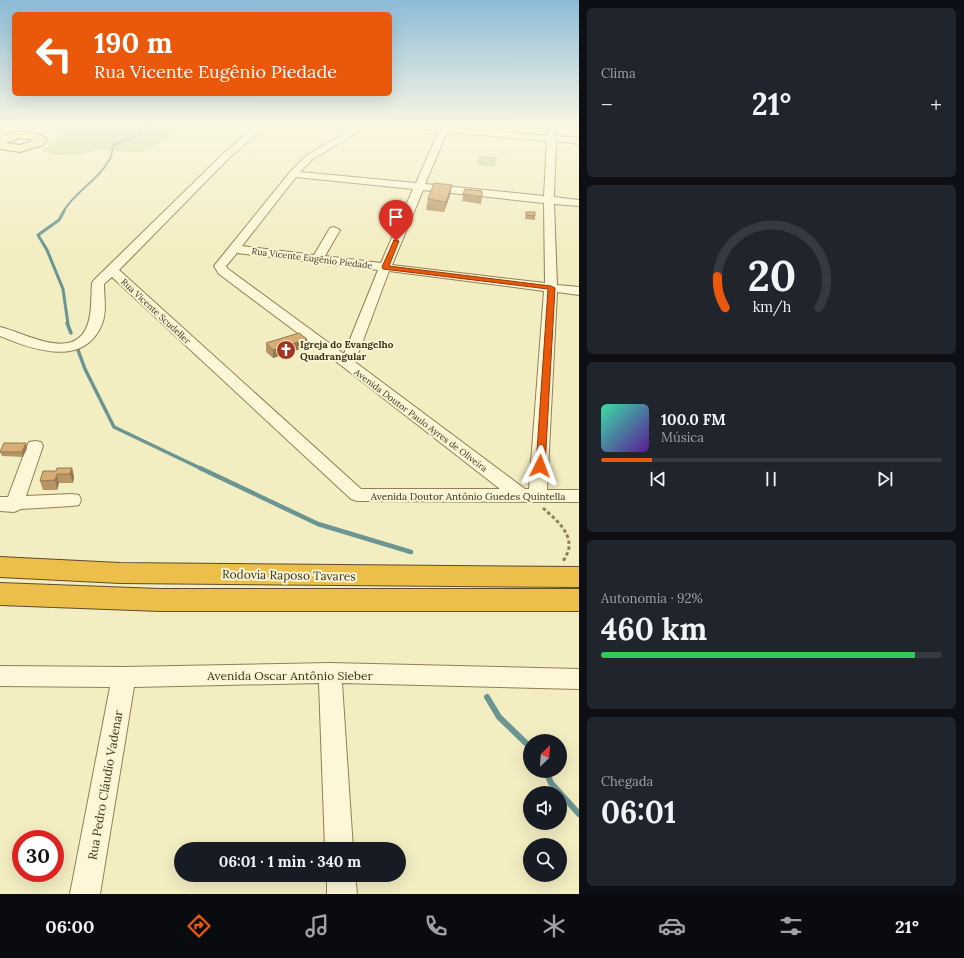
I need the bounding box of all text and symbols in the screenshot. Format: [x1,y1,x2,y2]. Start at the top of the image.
text: 190 m [94,25,172,61]
icon: left [28,28,80,80]
text: Rua Vicente Eugênio Piedade [94,60,337,83]
text: Clima [601,65,636,82]
text: 21° [752,85,791,123]
text: − [601,90,613,118]
text: + [930,90,942,118]
pin [379,200,413,241]
icon: arrive [385,206,407,228]
street label: Rua Vicente Eugênio Piedade [251,245,373,271]
text: 20 [747,249,796,302]
street label: Rua Vicente Scudeller [119,276,193,346]
text: km/h [752,297,791,316]
place label: Igreja do Evangelho Quadrangular [300,338,394,363]
church icon: Igreja do Evangelho Quadrangular [275,339,297,361]
street label: Avenida Doutor Paulo Ayres de Oliveira [352,366,490,474]
text: 100.0 FM [661,410,726,429]
text: Música [661,429,704,446]
position arrow [519,445,561,487]
icon: previous [647,468,669,490]
icon: pause [760,468,782,490]
icon: next [874,468,896,490]
street label: Avenida Doutor Antônio Guedes Quintella [370,490,565,503]
street label: Rodovia Raposo Tavares [222,566,356,584]
text: Autonomia · 92% [601,590,703,607]
text: 460 km [601,610,707,648]
street label: Avenida Oscar Antônio Sieber [206,668,374,683]
street label: Rua Pedro Cláudio Vadenar [84,708,126,861]
north arrow [523,734,567,778]
map controls [523,734,567,882]
text: Chegada [601,773,653,790]
button: sound [523,786,567,830]
text: 06:01 [601,793,676,831]
speed limit sign: 30 [12,830,64,882]
button: search [523,838,567,882]
text: 06:01 · 1 min · 340 m [219,852,361,871]
icon: directions [185,912,213,940]
icon: music [303,912,331,940]
icon: phone [422,912,450,940]
icon: climate [540,912,568,940]
icon: car [658,912,686,940]
icon: filters [777,912,805,940]
text: 06:00 [45,915,94,938]
text: 21° [895,915,919,938]

